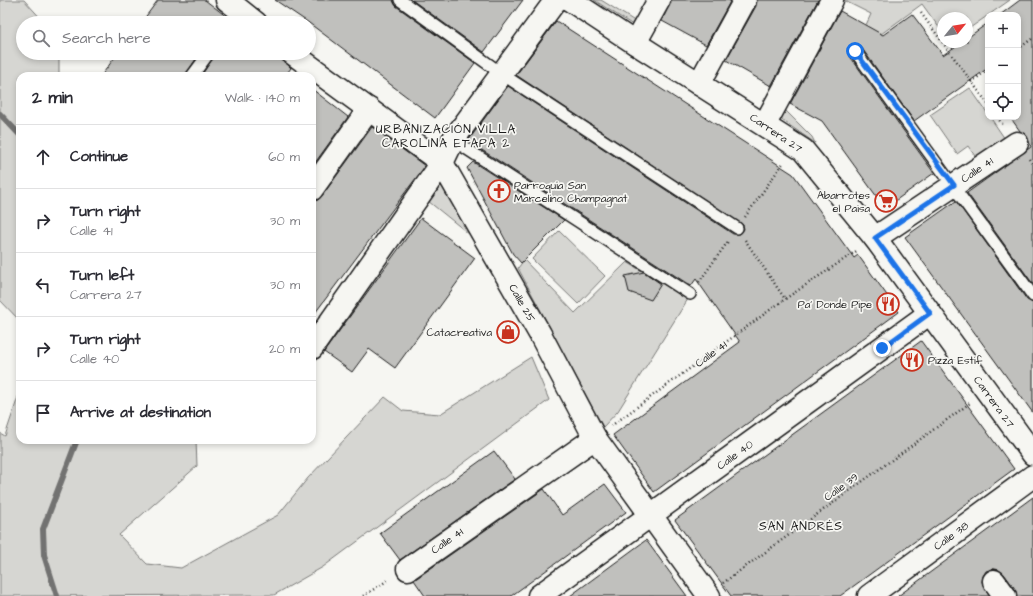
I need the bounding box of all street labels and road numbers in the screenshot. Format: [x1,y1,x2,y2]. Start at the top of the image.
street label: Carrera 27 [747,110,806,156]
street label: Calle 41 [958,153,997,186]
street label: Calle 25 [505,281,539,325]
street label: Calle 41 [692,337,730,371]
street label: Carrera 27 [970,373,1018,431]
street label: Calle 40 [714,437,756,473]
street label: Calle 39 [821,469,861,505]
street label: Calle 38 [930,518,972,554]
street label: Calle 41 [428,524,467,557]

